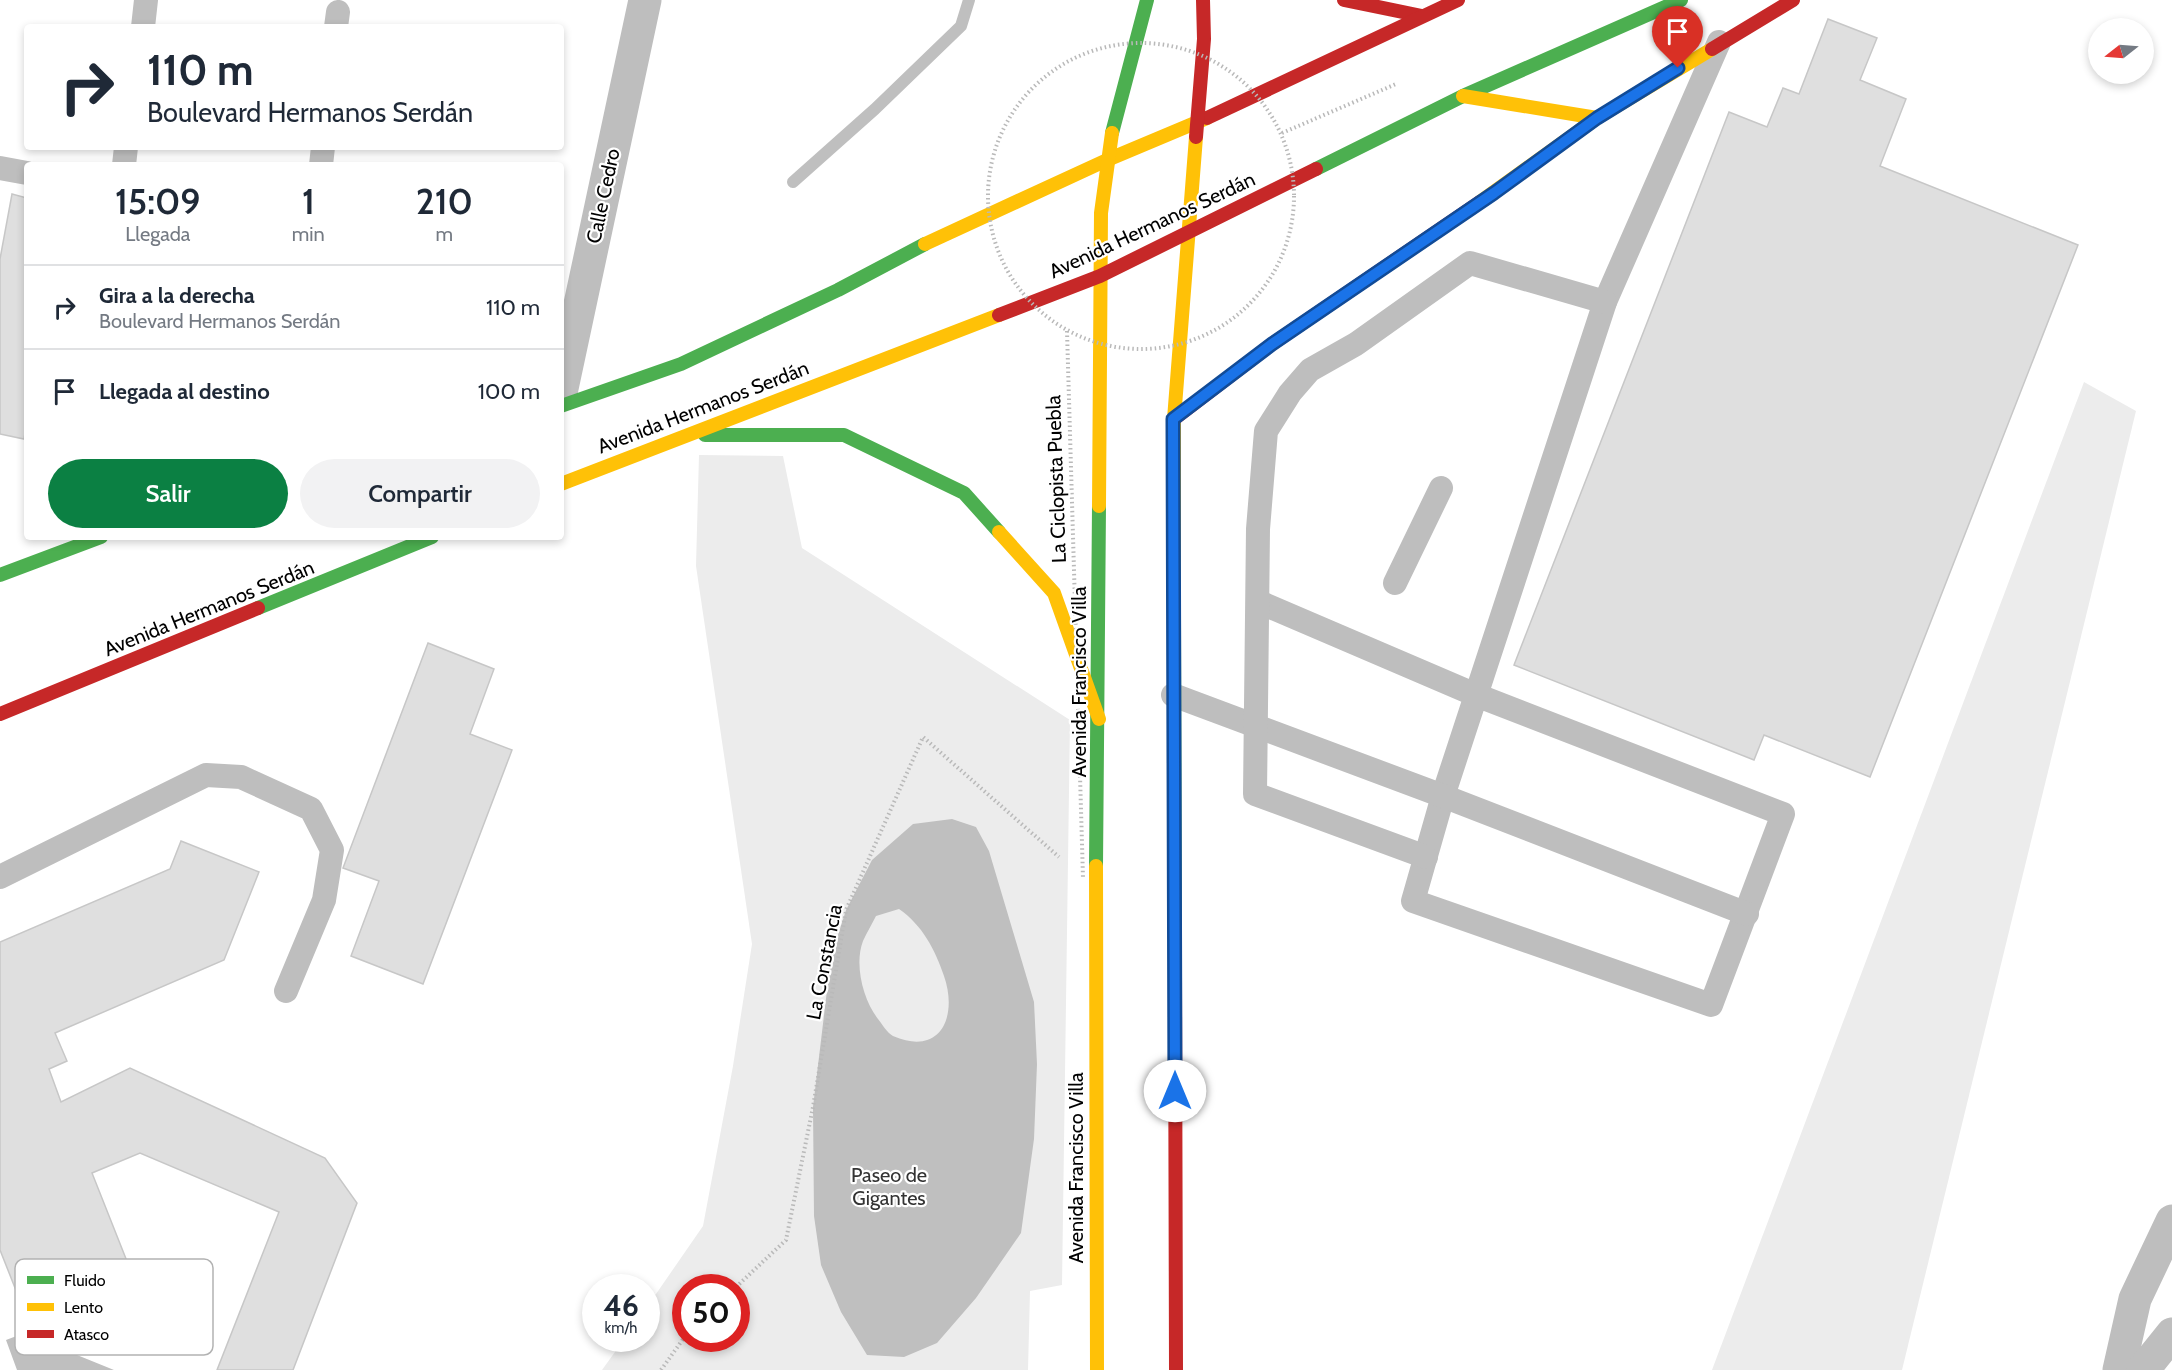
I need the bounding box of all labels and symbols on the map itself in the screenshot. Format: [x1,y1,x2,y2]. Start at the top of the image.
pin [1652,6,1703,68]
north arrow [2088,18,2154,84]
street label: Calle Cedro [581,146,625,246]
street label: Avenida Hermanos Serdán [1045,167,1259,283]
street label: Avenida Hermanos Serdán [594,356,812,458]
street label: La Ciclopista Puebla [1041,394,1071,563]
street label: Avenida Hermanos Serdán [100,555,318,661]
street label: Avenida Francisco Villa [1067,586,1091,778]
street label: La Constancia [801,902,847,1022]
position arrow [1143,1059,1207,1123]
street label: Avenida Francisco Villa [1064,1072,1088,1264]
park label: Paseo de Gigantes [851,1163,927,1210]
legend [15,1259,213,1355]
text: Fluido [64,1271,106,1290]
speed limit sign: 50 [672,1274,750,1352]
text: Lento [64,1298,103,1317]
text: Atasco [64,1325,109,1344]

